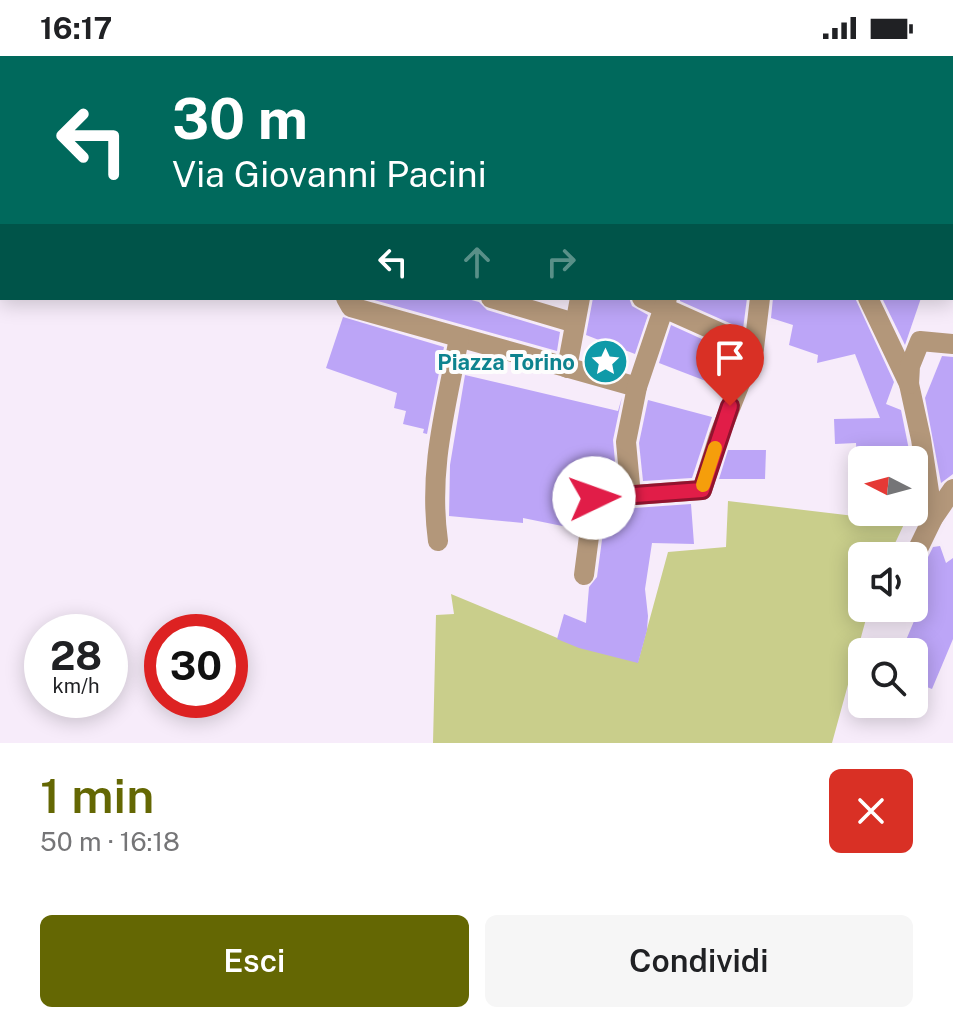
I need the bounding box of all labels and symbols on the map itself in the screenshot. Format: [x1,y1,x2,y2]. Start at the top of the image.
pin [696,324,764,406]
place icon: Piazza Torino [582,338,630,386]
place label: Piazza Torino [437,349,575,375]
north arrow [848,446,928,526]
position arrow [552,456,636,540]
speed limit sign: 30 [144,614,248,718]

